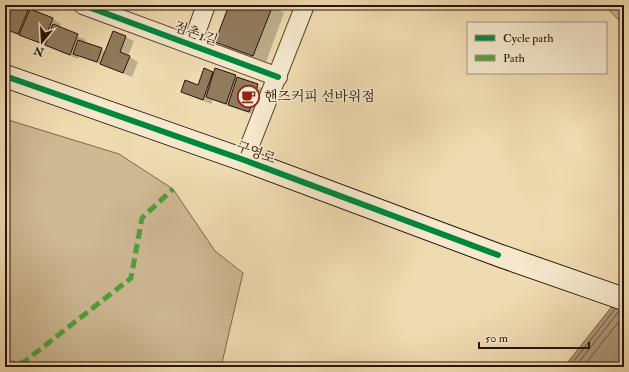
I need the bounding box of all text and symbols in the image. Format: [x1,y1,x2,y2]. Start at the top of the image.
street label: 점촌1길 [172,18,220,49]
north arrow [22,22,62,62]
legend [467,22,607,74]
text: Cycle path [503,31,554,46]
text: N [31,43,47,59]
text: Path [503,51,526,66]
cafe icon: 핸즈커피 선바위점 [235,83,261,109]
place label: 핸즈커피 선바위점 [264,88,375,105]
street label: 구영로 [234,138,278,168]
scale bar [479,324,589,350]
text: 50 m [485,331,509,346]

